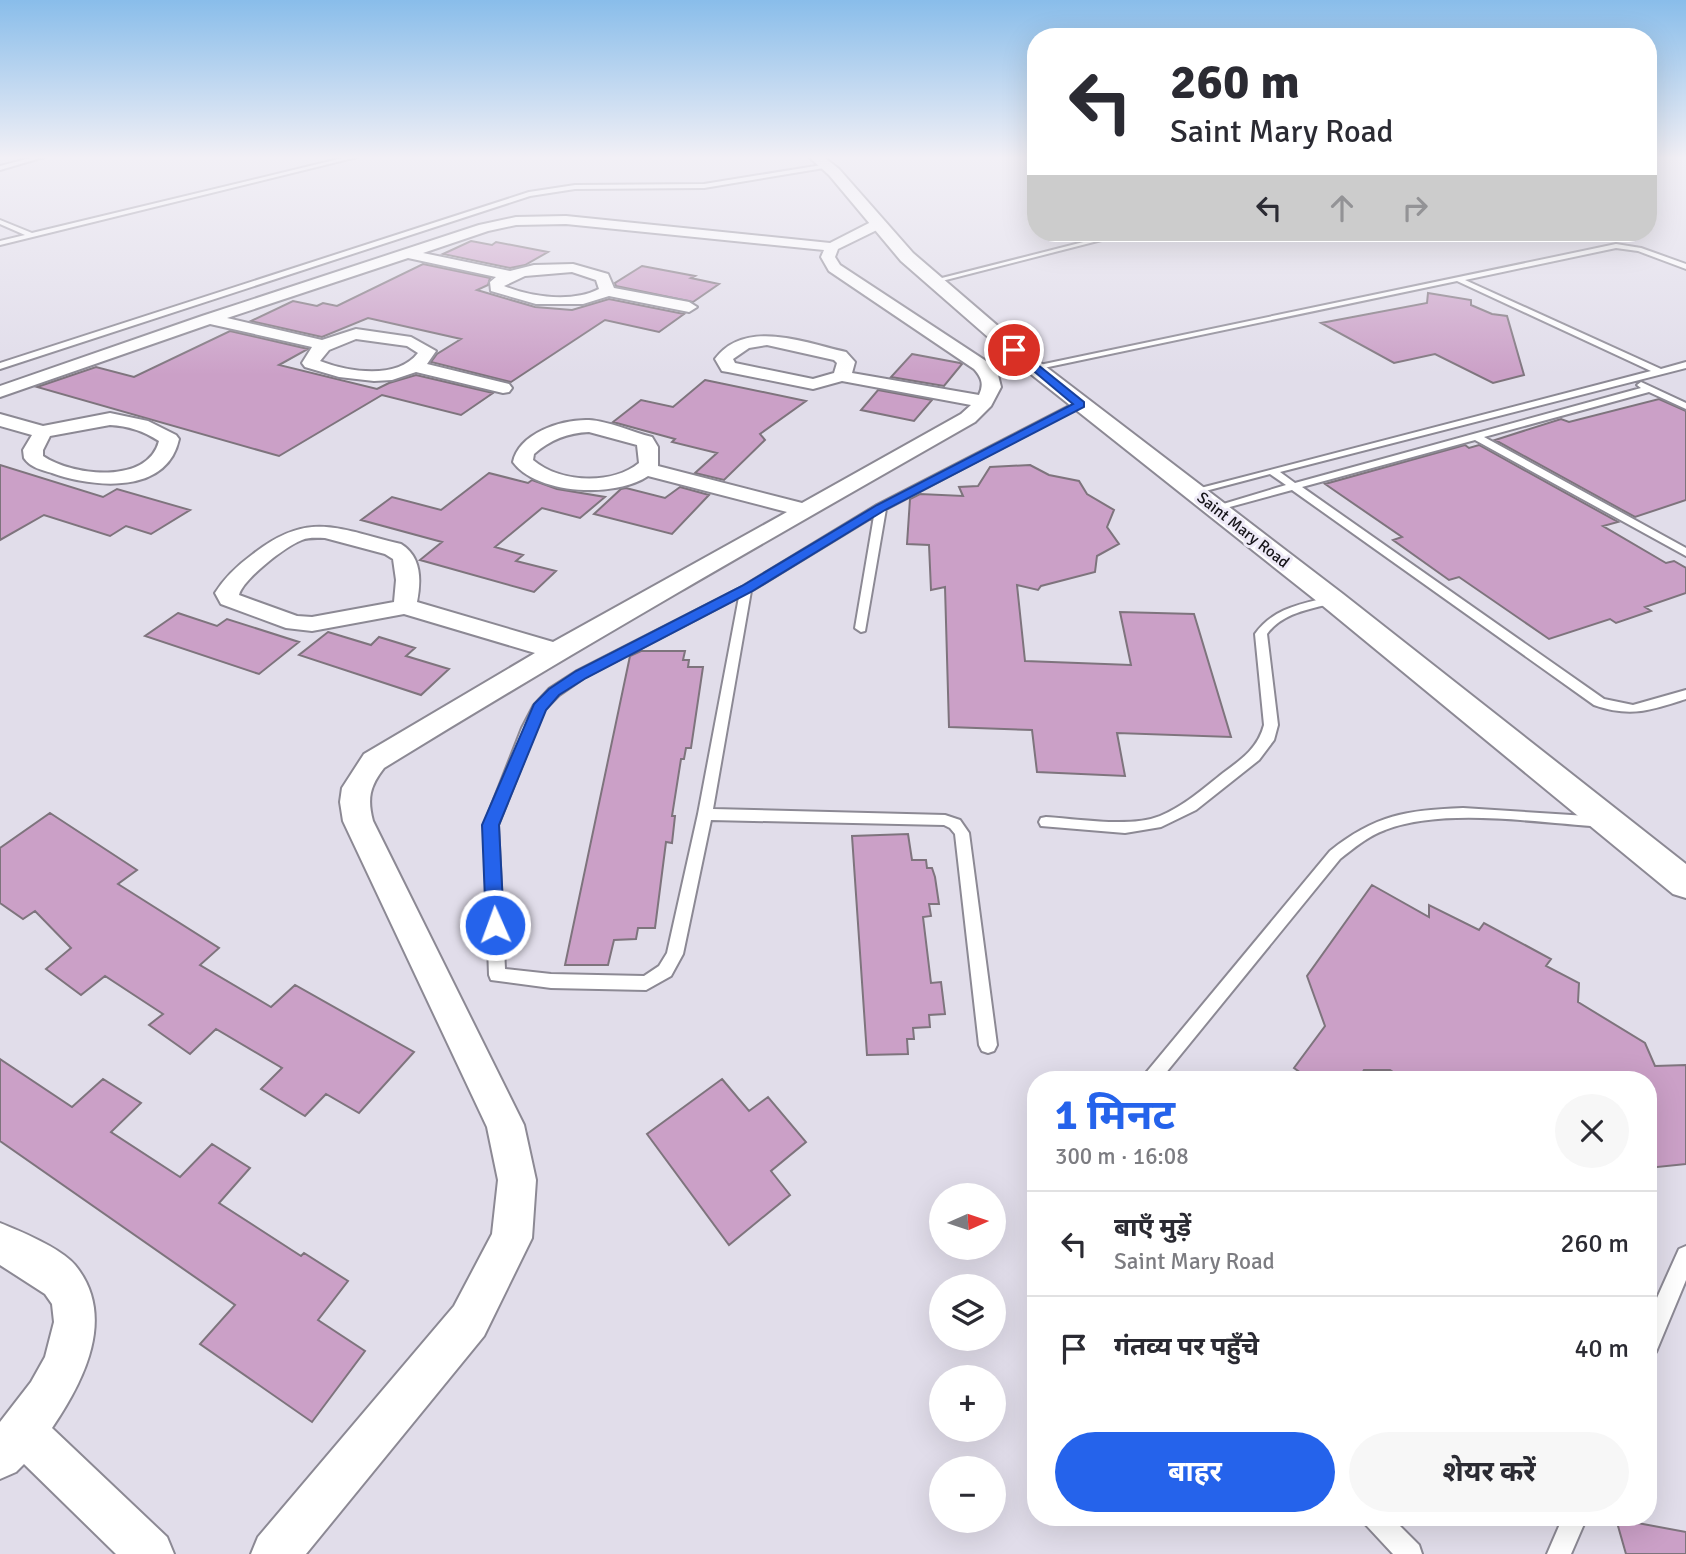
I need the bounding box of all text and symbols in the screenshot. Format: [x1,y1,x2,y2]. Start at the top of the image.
text: 260 m [1170,52,1300,112]
icon: left [1055,56,1146,147]
text: Saint Mary Road [1170,112,1394,151]
icon: left [1250,189,1288,227]
icon: ahead [1323,189,1361,227]
icon: right [1396,189,1434,227]
pin [984,320,1044,380]
icon: arrive [995,331,1033,369]
street label: Saint Mary Road [1193,488,1293,572]
position arrow [458,888,532,962]
text: 1 मिनट [1055,1090,1175,1141]
button: close [1555,1094,1629,1168]
text: 300 m · 16:08 [1055,1142,1189,1171]
north arrow [929,1183,1006,1260]
map controls [929,1183,1006,1533]
text: बाएँ मुड़ें [1114,1212,1191,1244]
icon: left [1055,1225,1093,1263]
text: 260 m [1560,1228,1629,1260]
text: Saint Mary Road [1114,1247,1275,1276]
button: layers [929,1274,1006,1351]
icon: arrive [1055,1330,1093,1368]
text: गंतव्य पर पहुँचे [1114,1331,1259,1363]
text: 40 m [1574,1333,1629,1365]
button: + [929,1365,1006,1442]
button: बाहर [1055,1432,1335,1512]
button: शेयर करें [1349,1432,1629,1512]
button: − [929,1456,1006,1533]

